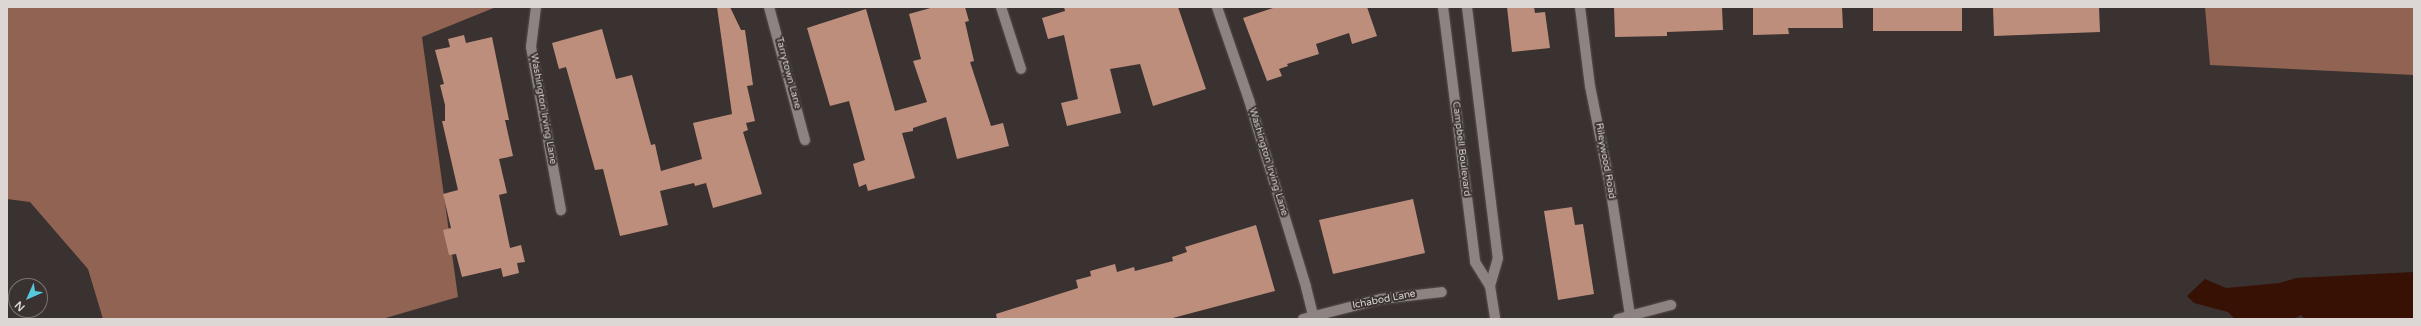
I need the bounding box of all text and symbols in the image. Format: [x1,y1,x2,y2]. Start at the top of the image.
street label: Tarrytown Lane [773,36,803,110]
street label: Washington Irving Lane [527,53,559,165]
street label: Campbell Boulevard [1449,101,1473,197]
street label: Washington Irving Lane [1246,107,1290,217]
street label: Rileywood Road [1592,122,1618,200]
north arrow [8,278,48,318]
street label: Ichabod Lane [1351,288,1417,312]
text: N [12,298,28,314]

